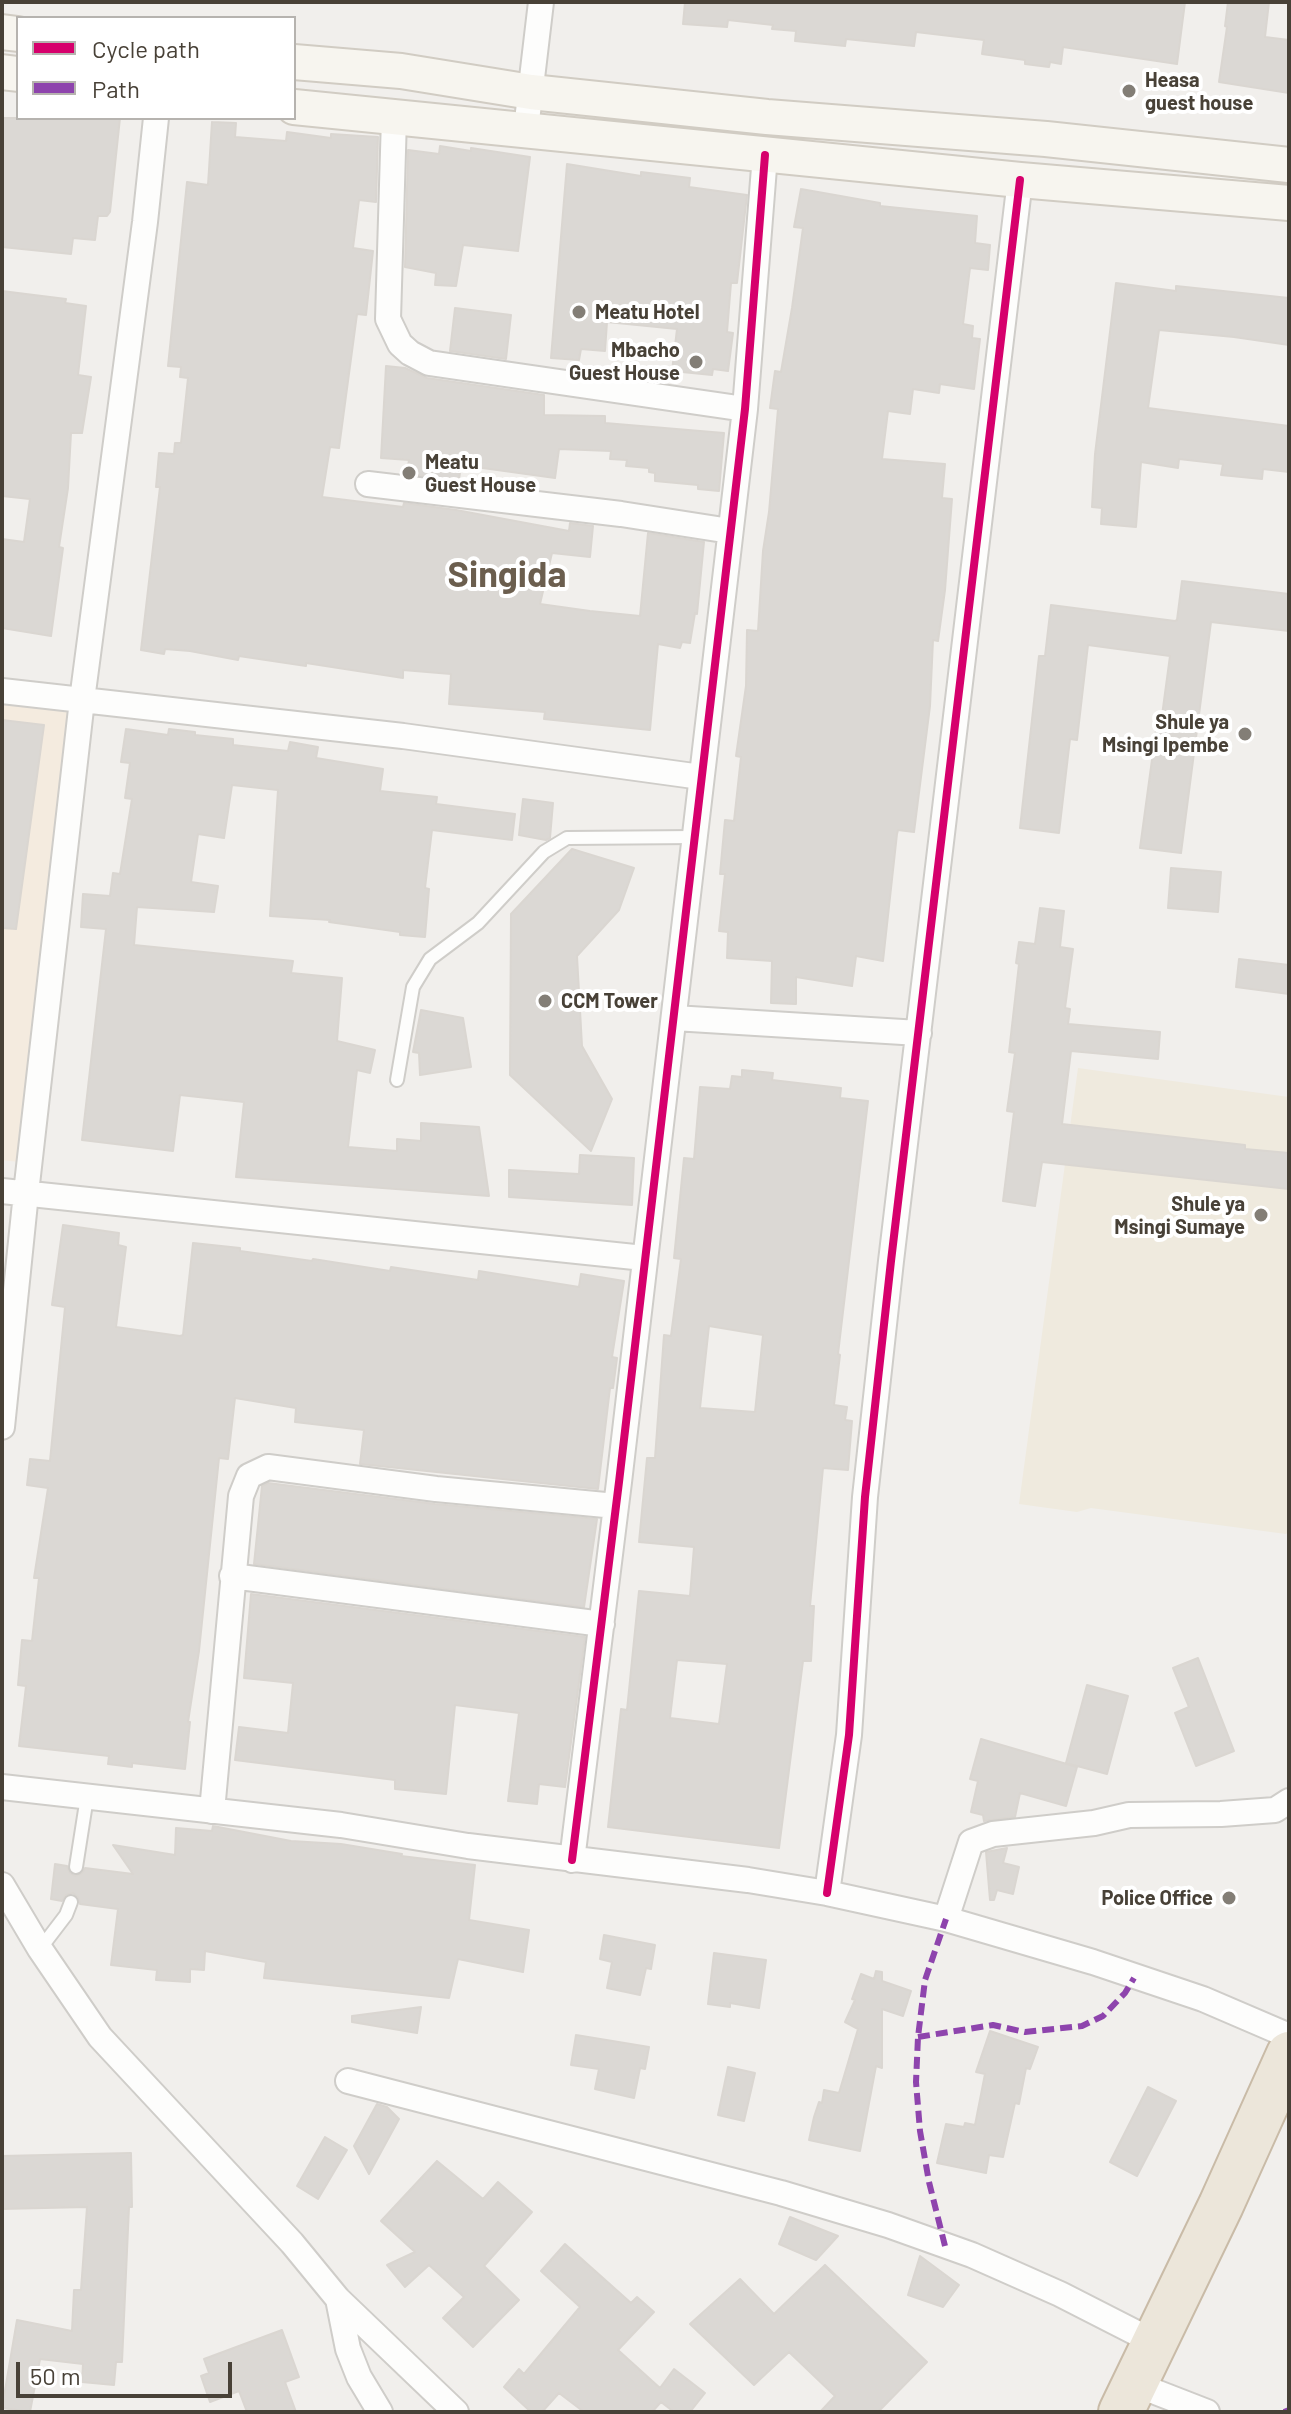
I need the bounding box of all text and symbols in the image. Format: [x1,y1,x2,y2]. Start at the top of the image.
legend [16,16,296,120]
text: Cycle path [92,34,200,63]
place label: Heasa guest house [1145,68,1253,115]
text: Path [92,74,140,103]
marker: Heasa guest house [1120,82,1138,100]
place label: Meatu Hotel [595,300,700,324]
marker: Meatu Hotel [570,303,588,321]
place label: Mbacho Guest House [569,338,680,385]
marker: Mbacho Guest House [687,353,705,371]
place label: Meatu Guest House [425,450,536,497]
marker: Meatu Guest House [400,464,418,482]
district label: Singida [448,553,566,597]
place label: Shule ya Msingi Ipembe [1102,710,1229,757]
marker: Shule ya Msingi Ipembe [1236,725,1254,743]
place label: CCM Tower [561,989,658,1013]
marker: CCM Tower [536,992,554,1010]
place label: Shule ya Msingi Sumaye [1114,1192,1245,1239]
marker: Shule ya Msingi Sumaye [1252,1206,1270,1224]
place label: Police Office [1102,1886,1213,1910]
marker: Police Office [1220,1889,1238,1907]
scale bar [20,2346,236,2396]
text: 50 m [30,2361,81,2390]

